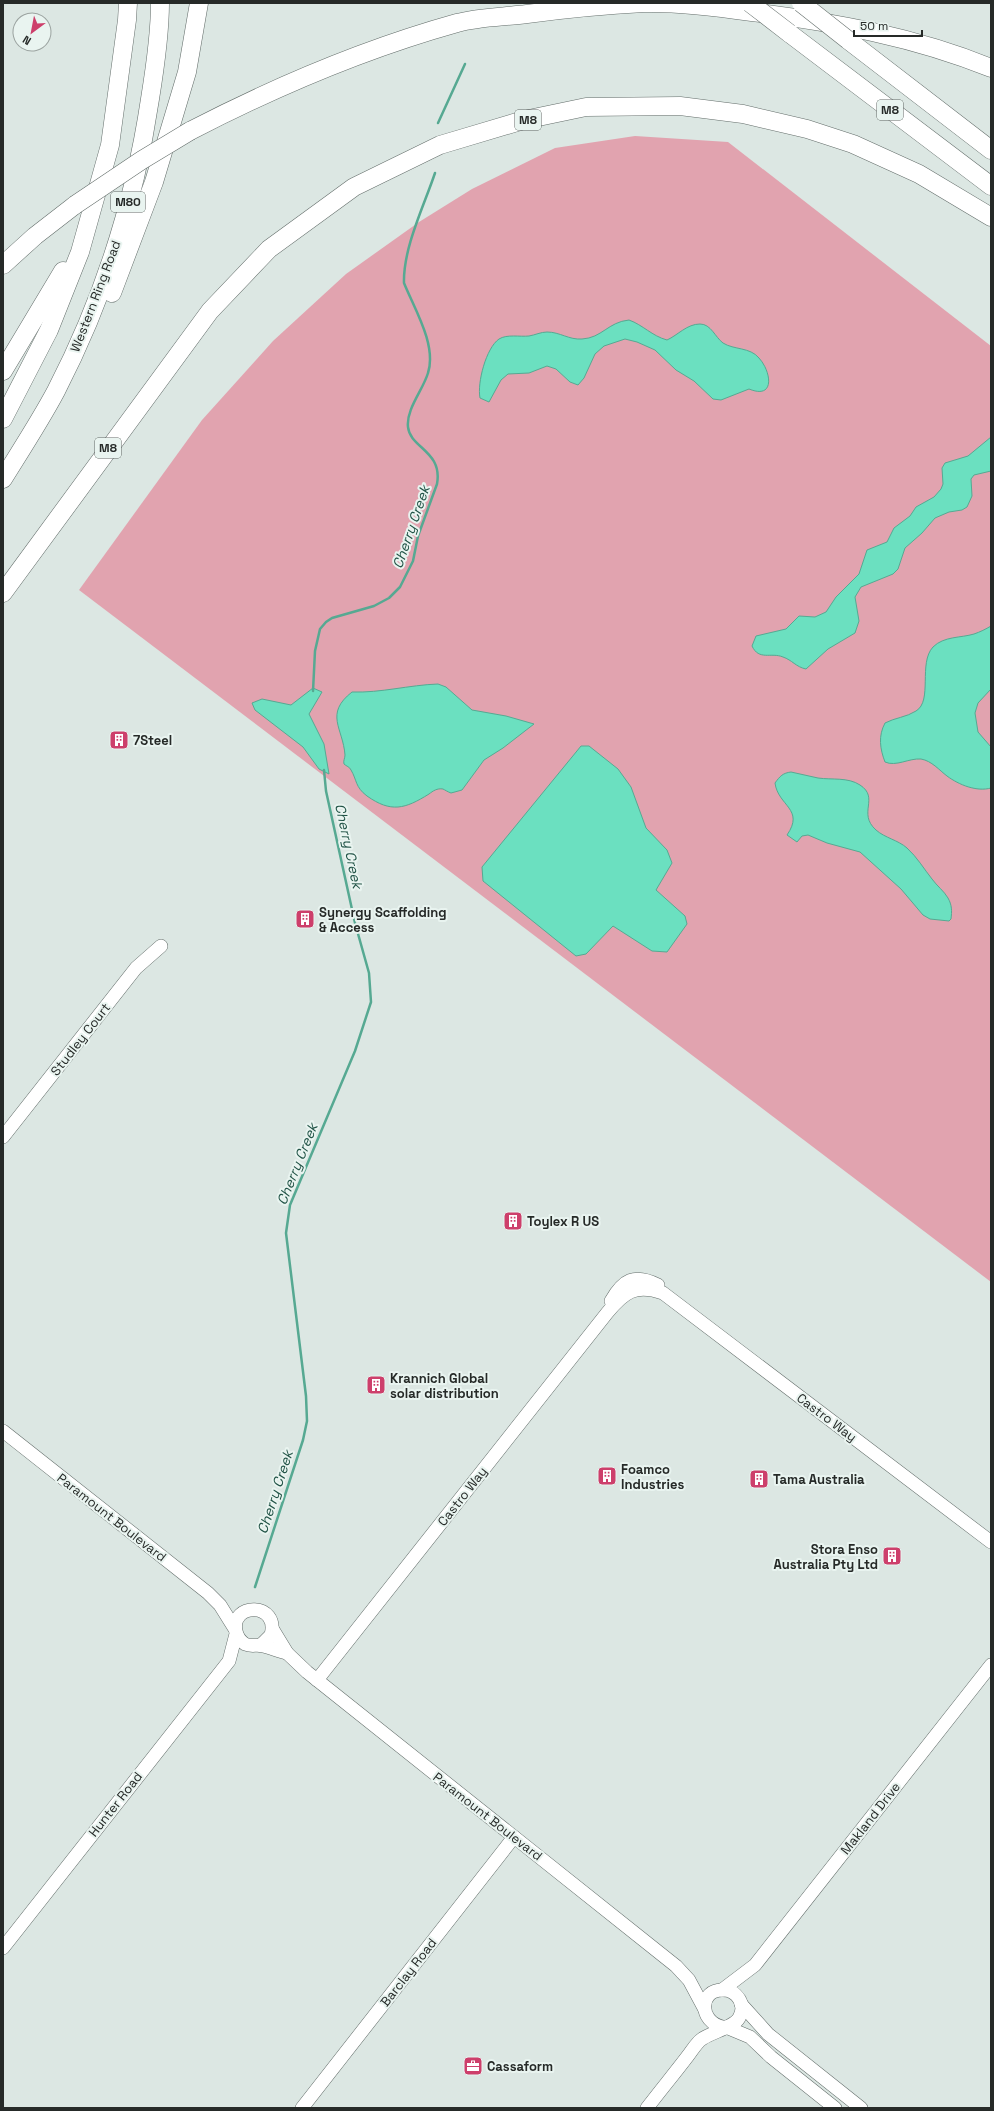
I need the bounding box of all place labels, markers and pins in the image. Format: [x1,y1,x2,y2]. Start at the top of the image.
building icon: 7Steel [108,729,130,751]
place label: 7Steel [133,732,172,749]
place label: Synergy Scaffolding & Access [319,904,447,936]
building icon: Synergy Scaffolding & Access [294,908,316,930]
building icon: Toylex R US [502,1210,524,1232]
place label: Toylex R US [527,1213,599,1230]
place label: Krannich Global solar distribution [390,1370,499,1402]
building icon: Krannich Global solar distribution [365,1374,387,1396]
place label: Foamco Industries [621,1461,684,1493]
building icon: Foamco Industries [596,1465,618,1487]
building icon: Tama Australia [748,1468,770,1490]
place label: Tama Australia [773,1471,865,1488]
place label: Stora Enso Australia Pty Ltd [773,1541,878,1573]
building icon: Stora Enso Australia Pty Ltd [881,1545,903,1567]
office icon: Cassaform [462,2055,484,2077]
place label: Cassaform [487,2058,553,2075]

